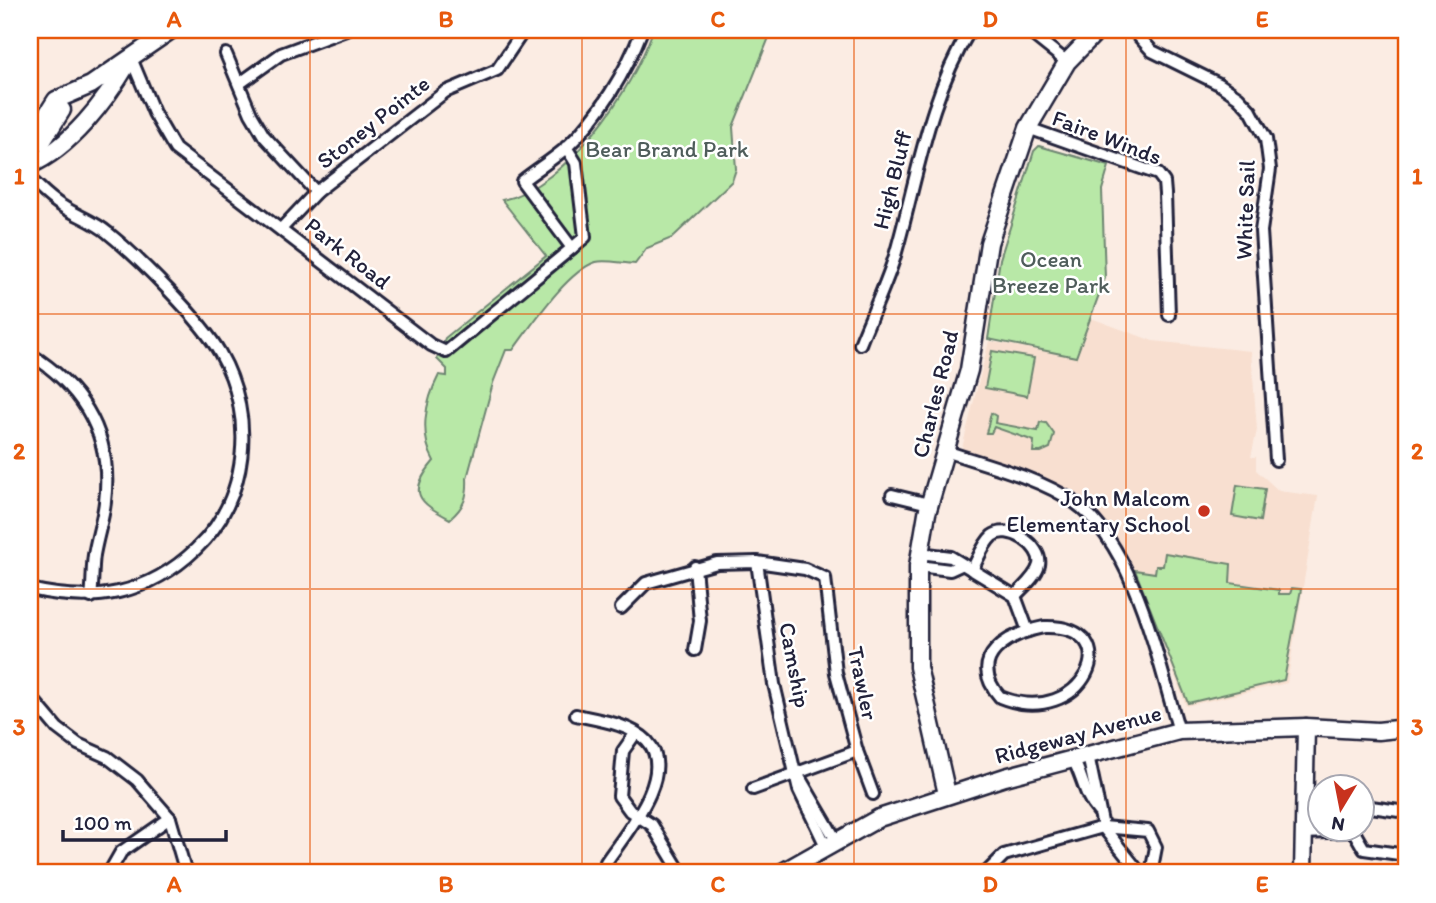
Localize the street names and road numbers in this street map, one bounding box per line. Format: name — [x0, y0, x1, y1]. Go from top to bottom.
street label: Stoney Pointe — [311, 69, 435, 175]
street label: Faire Winds — [1048, 103, 1166, 171]
street label: High Bluff — [866, 127, 918, 232]
street label: White Sail — [1229, 159, 1261, 260]
street label: Park Road — [300, 211, 397, 295]
street label: Charles Road — [906, 327, 964, 461]
street label: Camship — [773, 620, 817, 710]
street label: Trawler — [842, 644, 884, 722]
street label: Ridgeway Avenue — [991, 698, 1165, 770]

